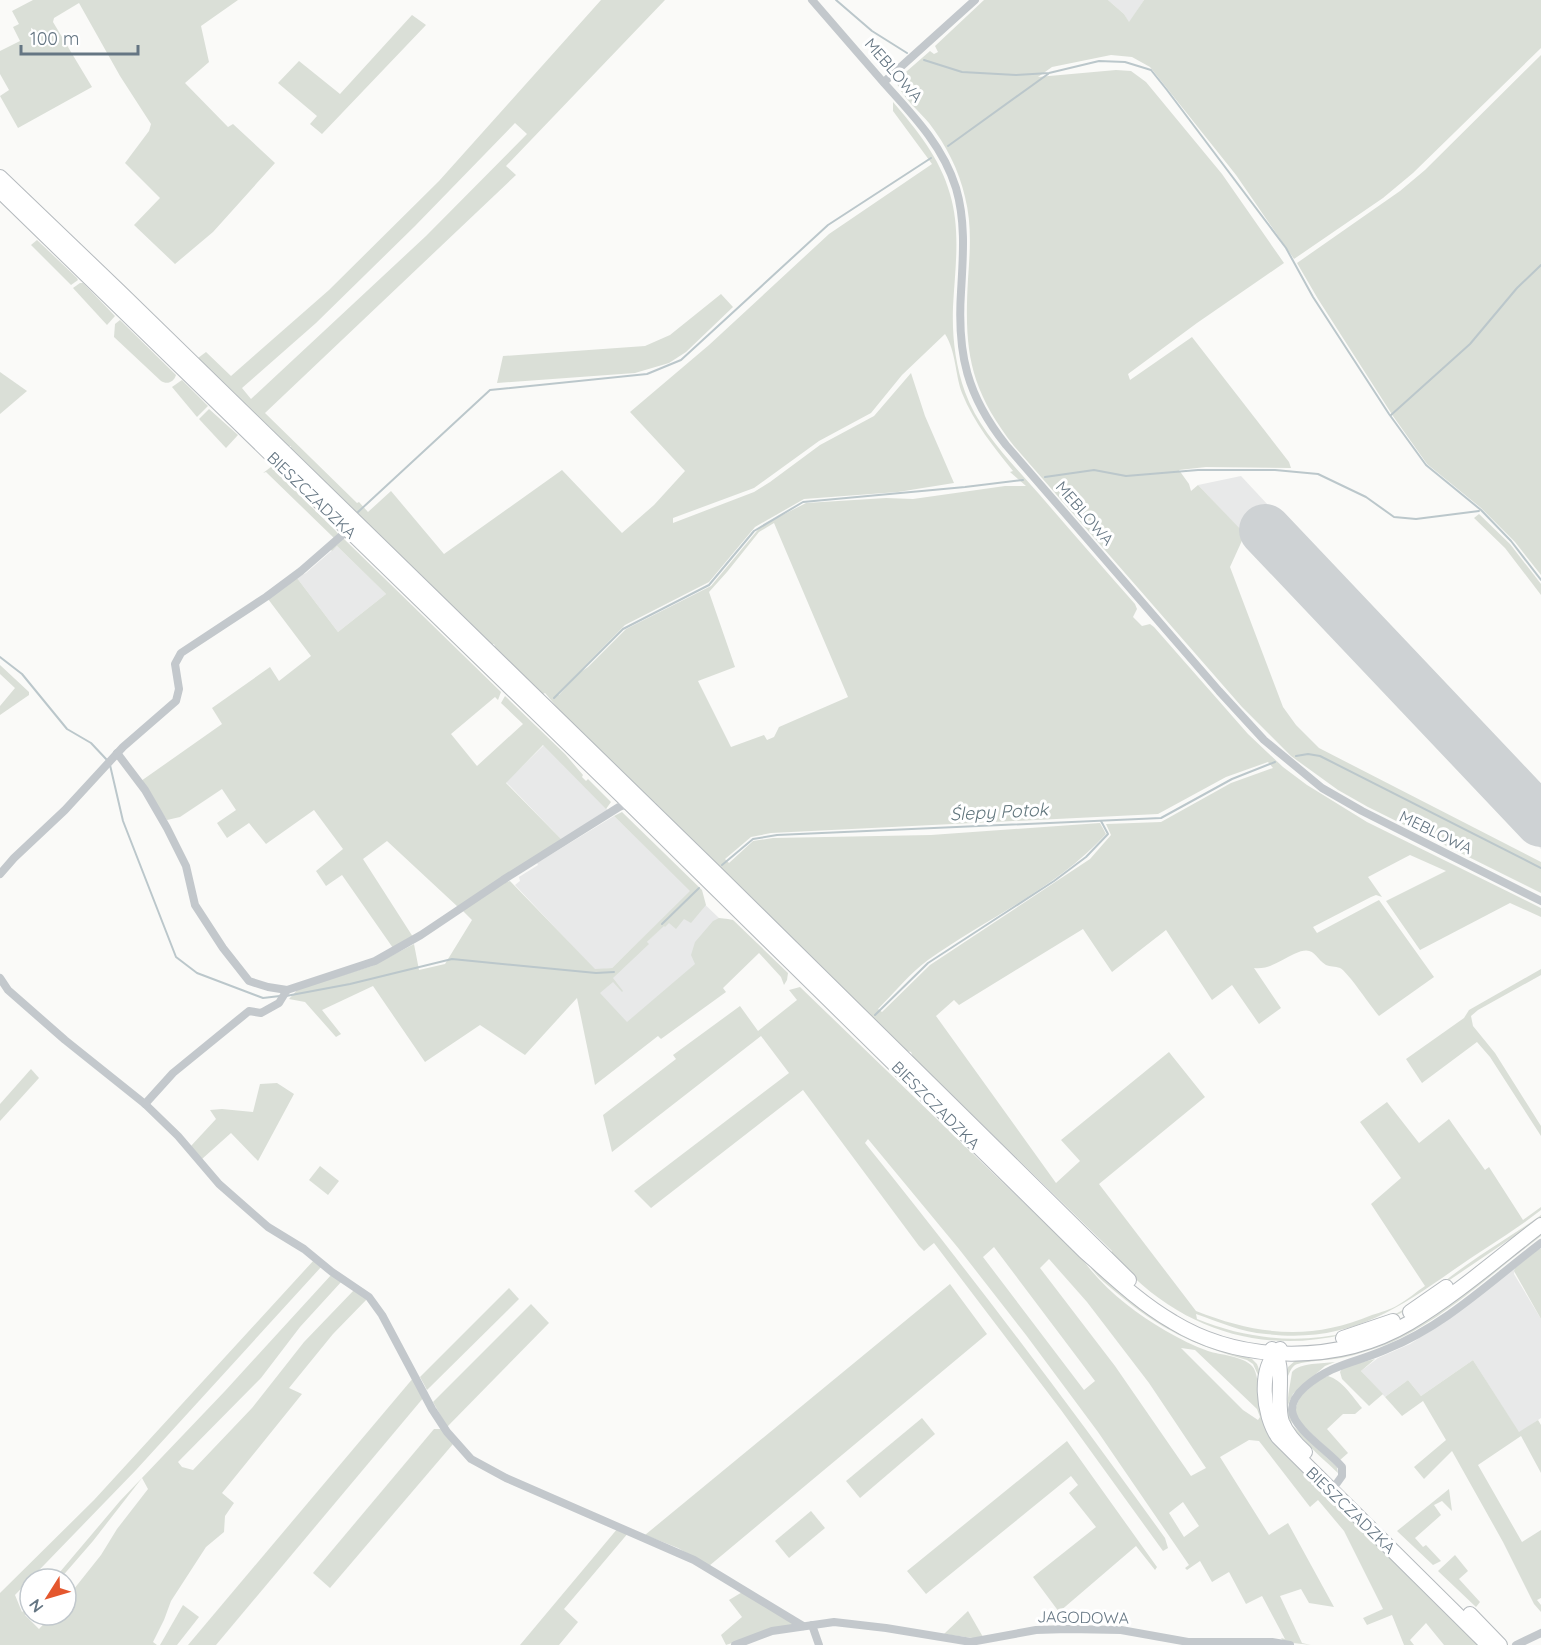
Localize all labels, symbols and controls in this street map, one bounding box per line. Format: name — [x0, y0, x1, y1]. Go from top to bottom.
scale bar — [21, 18, 138, 56]
text: 100 m — [30, 27, 79, 50]
street label: MEBLOWA — [861, 34, 927, 106]
street label: BIESZCZADZKA — [263, 447, 361, 543]
street label: MEBLOWA — [1052, 477, 1118, 549]
water label: Ślepy Potok — [949, 797, 1050, 826]
street label: MEBLOWA — [1396, 806, 1476, 858]
street label: BIESZCZADZKA — [888, 1057, 984, 1153]
street label: BIESZCZADZKA — [1302, 1462, 1400, 1558]
north arrow — [18, 1567, 78, 1627]
text: N — [24, 1595, 48, 1617]
street label: JAGODOWA — [1037, 1606, 1129, 1628]

